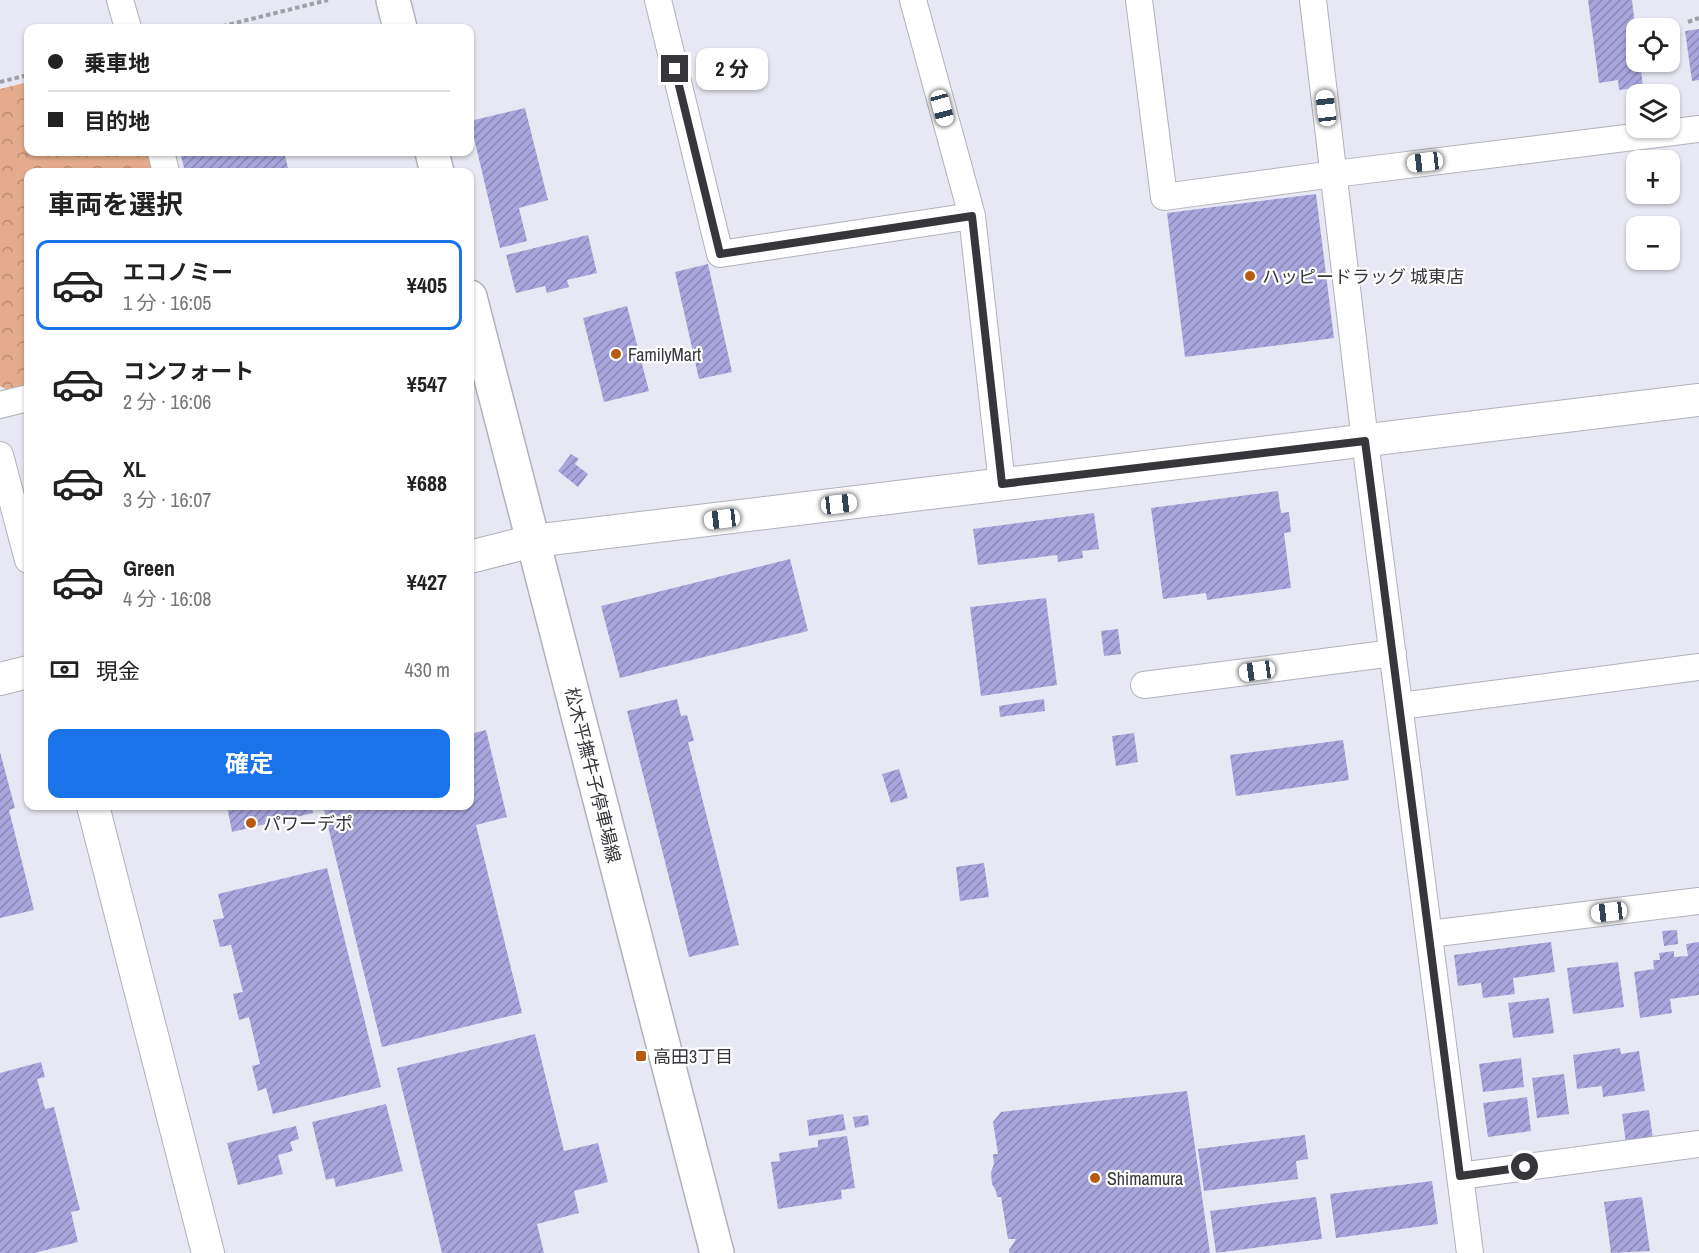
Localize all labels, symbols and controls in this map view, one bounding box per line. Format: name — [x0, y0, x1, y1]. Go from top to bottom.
map controls — [1626, 18, 1680, 270]
button: locate — [1626, 18, 1680, 72]
text: 乗車地 — [84, 48, 150, 78]
callout: 2 分 — [696, 48, 768, 90]
route end — [661, 55, 688, 82]
text: 2 分 — [715, 55, 749, 82]
button: layers — [1626, 84, 1680, 138]
car — [929, 88, 955, 128]
car — [1315, 89, 1337, 127]
text: 目的地 — [84, 106, 150, 136]
button: + — [1626, 150, 1680, 204]
car — [1406, 151, 1444, 173]
text: 車両を選択 — [48, 186, 183, 222]
button: − — [1626, 216, 1680, 270]
text: エコノミー — [123, 257, 233, 287]
icon: car — [51, 258, 105, 312]
place label: ハッピードラッグ 城東店 — [1262, 264, 1464, 289]
marker: ハッピードラッグ 城東店 — [1243, 269, 1257, 283]
text: ¥405 — [407, 270, 447, 300]
text: 1 分 · 16:05 — [123, 289, 211, 316]
place label: FamilyMart — [628, 342, 701, 367]
marker: FamilyMart — [609, 347, 623, 361]
text: コンフォート — [123, 356, 254, 386]
icon: car — [51, 357, 105, 411]
text: ¥547 — [407, 369, 447, 399]
text: 2 分 · 16:06 — [123, 388, 211, 415]
text: XL — [123, 454, 146, 484]
icon: car — [51, 456, 105, 510]
text: ¥688 — [407, 468, 447, 498]
text: 3 分 · 16:07 — [123, 486, 211, 513]
car — [820, 493, 858, 515]
car — [703, 508, 741, 530]
text: Green — [123, 553, 175, 583]
icon: car — [51, 555, 105, 609]
text: ¥427 — [407, 567, 447, 597]
text: 4 分 · 16:08 — [123, 585, 211, 612]
icon: cash — [48, 653, 81, 686]
text: 現金 — [96, 656, 140, 686]
text: 430 m — [404, 656, 450, 683]
car — [1238, 660, 1276, 682]
street label: 松木平撫牛子停車場線 — [559, 685, 627, 865]
button: 確定 — [48, 729, 450, 798]
place label: パワーデポ — [263, 811, 353, 836]
marker: パワーデポ — [244, 816, 258, 830]
car — [1590, 901, 1628, 923]
place label: 高田3丁目 — [653, 1044, 733, 1069]
marker: 高田3丁目 — [634, 1049, 648, 1063]
route start — [1511, 1153, 1538, 1180]
place label: Shimamura — [1107, 1166, 1183, 1191]
marker: Shimamura — [1088, 1171, 1102, 1185]

